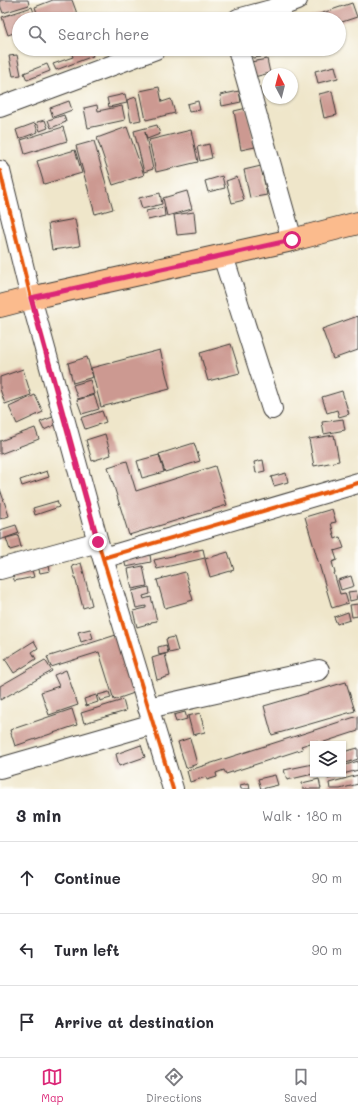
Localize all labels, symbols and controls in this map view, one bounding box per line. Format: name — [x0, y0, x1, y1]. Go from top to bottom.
search box — [12, 12, 346, 56]
icon: search — [26, 23, 48, 45]
text: Search here — [58, 24, 149, 44]
north arrow — [262, 68, 298, 104]
route start — [283, 231, 301, 249]
route end — [89, 533, 107, 551]
map controls — [310, 741, 346, 777]
button: layers — [310, 741, 346, 777]
text: 3 min — [16, 804, 61, 826]
text: Walk · 180 m — [262, 807, 342, 824]
icon: ahead — [16, 867, 38, 889]
text: Continue — [54, 868, 121, 888]
text: 90 m — [312, 869, 342, 886]
icon: left — [16, 939, 38, 961]
text: Turn left — [54, 940, 119, 960]
text: 90 m — [312, 941, 342, 958]
icon: arrive — [16, 1011, 38, 1033]
text: Arrive at destination — [54, 1012, 214, 1032]
tab: Map — [41, 1066, 64, 1105]
tab: Directions — [146, 1066, 202, 1105]
tab: Saved — [284, 1066, 317, 1105]

